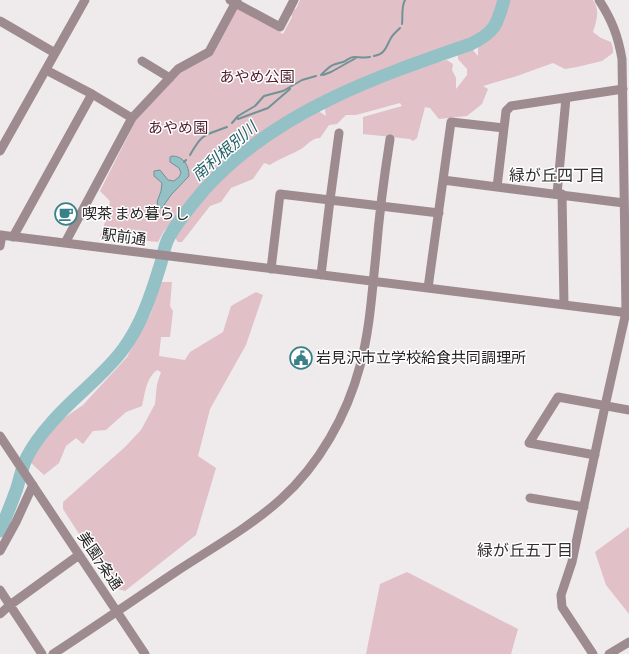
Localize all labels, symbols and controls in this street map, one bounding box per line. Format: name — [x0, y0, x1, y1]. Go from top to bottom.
park label: あやめ公園 — [219, 69, 295, 85]
water label: 南利根別川 — [189, 117, 262, 184]
park label: あやめ園 — [148, 120, 208, 136]
district label: 緑が丘四丁目 — [509, 167, 605, 184]
cafe icon: 喫茶 まめ暮らし — [53, 201, 79, 227]
place label: 喫茶 まめ暮らし — [82, 206, 189, 222]
street label: 駅前通 — [101, 226, 147, 248]
public building icon: 岩見沢市立学校給食共同調理所 — [288, 345, 314, 371]
place label: 岩見沢市立学校給食共同調理所 — [316, 349, 526, 366]
street label: 美園7条通 — [75, 529, 125, 593]
district label: 緑が丘五丁目 — [477, 542, 573, 559]

